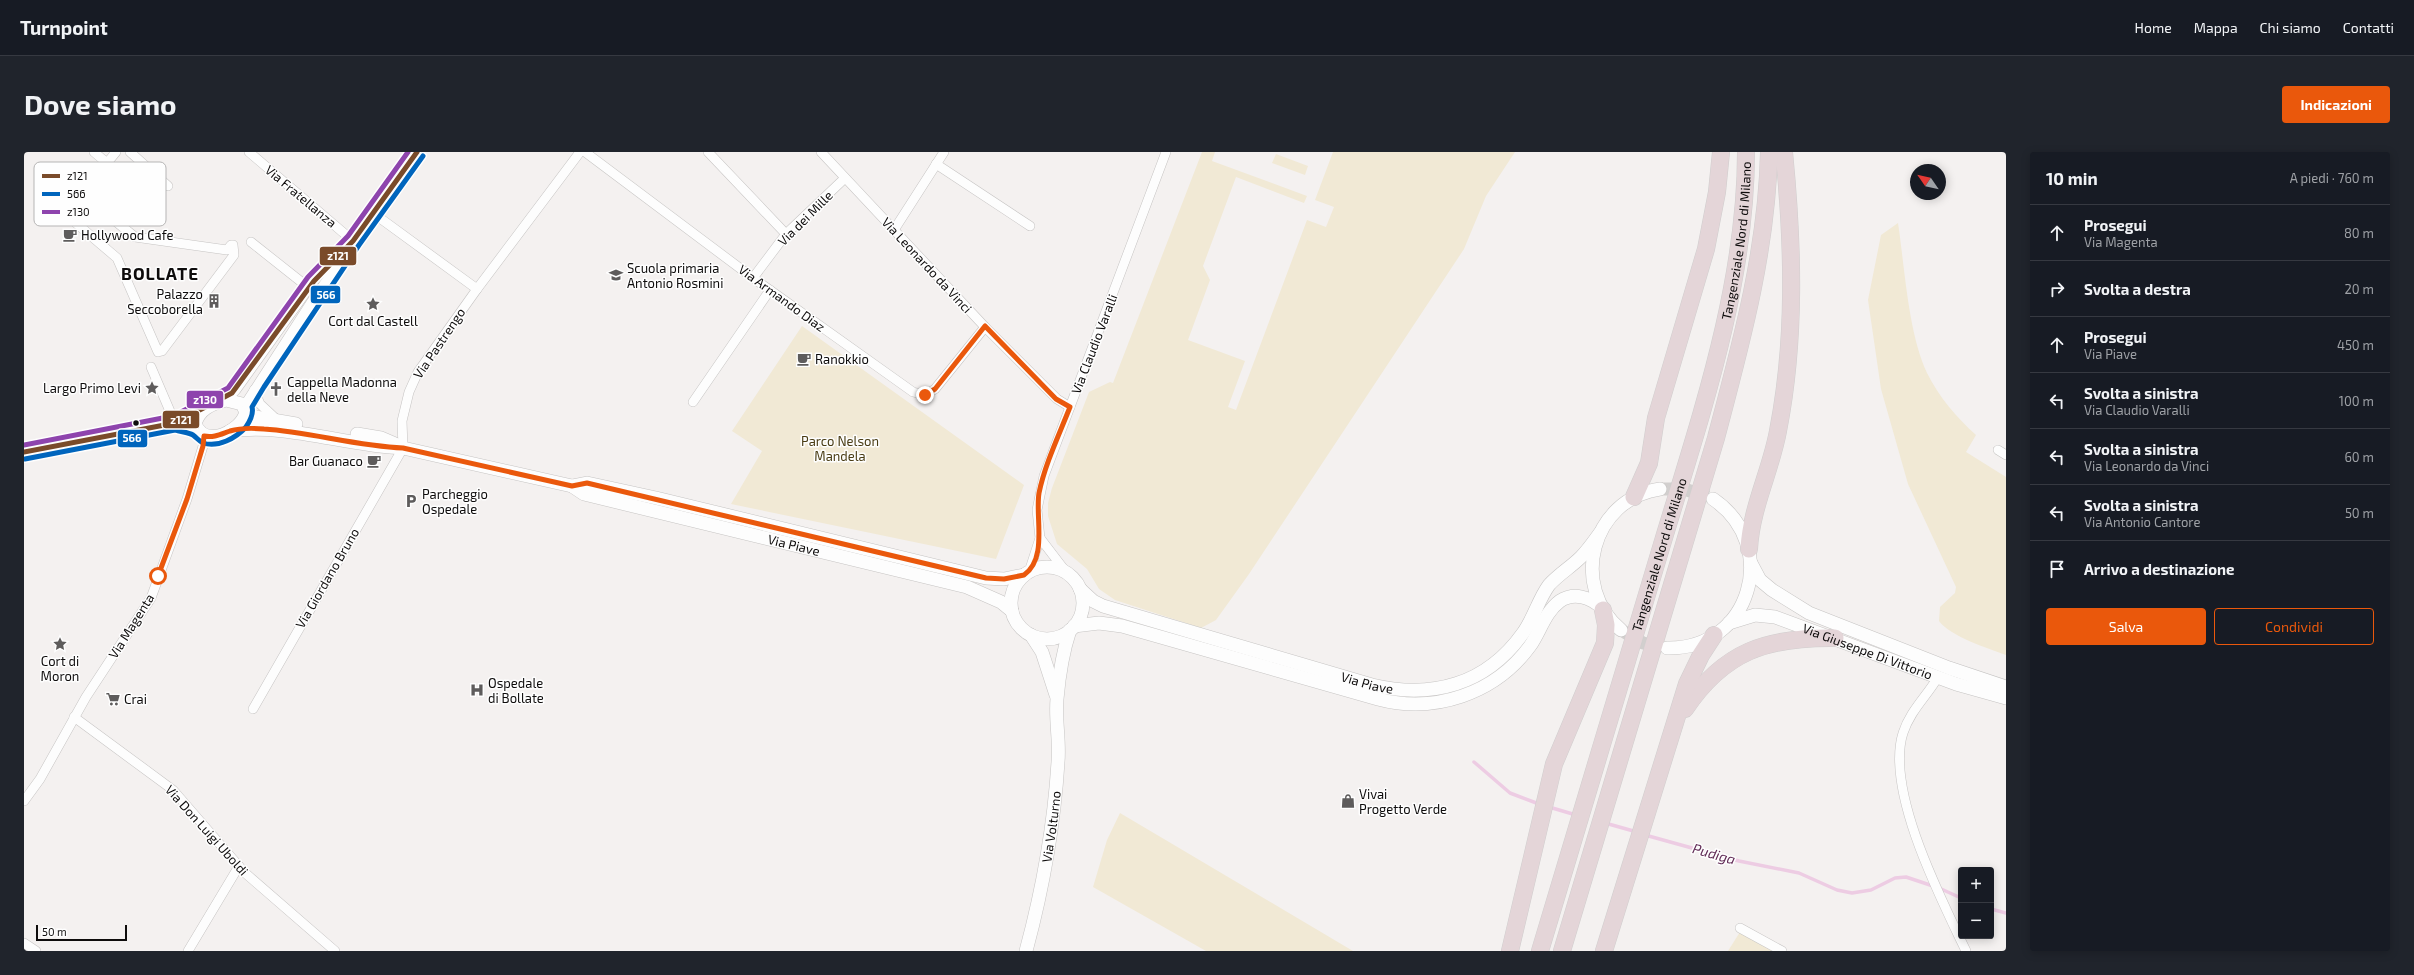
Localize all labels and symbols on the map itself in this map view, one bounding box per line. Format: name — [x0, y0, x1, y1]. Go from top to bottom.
street label: Via Fratellanza — [262, 161, 340, 231]
street label: Tangenziale Nord di Milano — [1718, 161, 1754, 321]
legend — [34, 162, 166, 226]
north arrow — [1910, 164, 1946, 200]
text: z121 — [67, 169, 88, 182]
text: 566 — [67, 187, 85, 200]
street label: Via dei Mille — [774, 187, 836, 249]
text: z130 — [67, 205, 90, 218]
street label: Via Leonardo da Vinci — [878, 214, 976, 316]
cafe icon: Hollywood Cafe — [62, 227, 78, 243]
place label: Hollywood Cafe — [81, 227, 174, 243]
line badge: z121 — [319, 246, 357, 266]
text: z121 — [327, 249, 349, 262]
place label: Scuola primaria Antonio Rosmini — [627, 260, 723, 291]
street label: Via Armando Diaz — [735, 261, 829, 335]
district label: BOLLATE — [121, 263, 199, 283]
school or university icon: Scuola primaria Antonio Rosmini — [608, 267, 624, 283]
line badge: 566 — [310, 285, 341, 304]
place label: Palazzo Seccoborella — [127, 286, 203, 317]
text: 566 — [316, 288, 336, 301]
street label: Via Claudio Varalli — [1068, 292, 1120, 396]
building icon: Palazzo Seccoborella — [206, 293, 222, 309]
place icon: Cort dal Castell — [365, 296, 381, 312]
street label: Via Pastrengo — [410, 305, 468, 381]
place label: Cort dal Castell — [328, 313, 418, 329]
cafe icon: Ranokkio — [796, 351, 812, 367]
place label: Ranokkio — [815, 351, 869, 367]
place label: Cappella Madonna della Neve — [287, 374, 397, 405]
place label: Largo Primo Levi — [43, 380, 141, 396]
place icon: Largo Primo Levi — [144, 380, 160, 396]
church icon: Cappella Madonna della Neve — [268, 381, 284, 397]
route end — [916, 386, 934, 404]
line badge: z130 — [186, 390, 224, 409]
text: z130 — [193, 393, 217, 406]
line badge: z121 — [162, 410, 200, 429]
text: z121 — [170, 413, 192, 426]
unlabelled marker — [131, 418, 141, 428]
line badge: 566 — [117, 429, 148, 448]
text: 566 — [122, 431, 142, 444]
park label: Parco Nelson Mandela — [801, 433, 879, 464]
place label: Bar Guanaco — [289, 453, 363, 469]
cafe icon: Bar Guanaco — [366, 453, 382, 469]
street label: Tangenziale Nord di Milano — [1628, 476, 1690, 633]
place label: Parcheggio Ospedale — [422, 486, 488, 517]
parking icon: Parcheggio Ospedale — [403, 493, 419, 509]
street label: Via Giordano Bruno — [292, 525, 362, 631]
street label: Via Piave — [766, 531, 822, 559]
route start — [149, 567, 167, 585]
street label: Via Magenta — [105, 591, 157, 661]
street label: Via Giuseppe Di Vittorio — [1800, 620, 1935, 683]
place icon: Cort di Moron — [52, 636, 68, 652]
place label: Cort di Moron — [41, 653, 79, 684]
street label: Via Piave — [1339, 668, 1394, 697]
place label: Ospedale di Bollate — [488, 675, 544, 706]
hospital icon: Ospedale di Bollate — [469, 682, 485, 698]
supermarket icon: Crai — [105, 691, 121, 707]
place label: Crai — [124, 691, 147, 707]
street label: Via Don Luigi Uboldi — [162, 781, 252, 879]
place label: Vivai Progetto Verde — [1359, 786, 1447, 817]
street label: Via Volturno — [1038, 790, 1064, 864]
shop icon: Vivai Progetto Verde — [1340, 793, 1356, 809]
water label: Pudiga — [1691, 839, 1737, 868]
scale bar — [36, 923, 127, 942]

